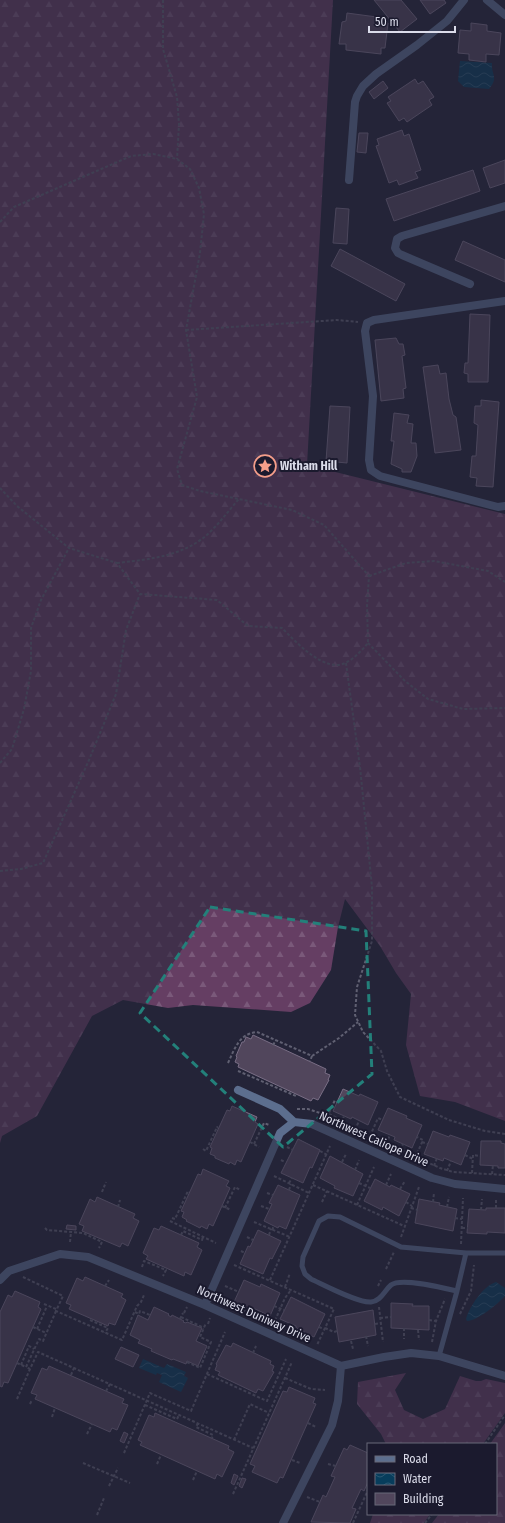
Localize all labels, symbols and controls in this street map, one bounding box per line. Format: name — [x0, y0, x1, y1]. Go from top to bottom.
scale bar — [369, 8, 455, 34]
text: 50 m — [375, 15, 399, 29]
place icon: Witham Hill — [252, 453, 278, 479]
place label: Witham Hill — [280, 459, 338, 473]
street label: Northwest Caliope Drive — [317, 1109, 431, 1170]
street label: Northwest Duniway Drive — [195, 1283, 313, 1345]
legend — [367, 1443, 497, 1515]
text: Road — [403, 1452, 428, 1466]
text: Water — [403, 1472, 432, 1486]
text: Building — [403, 1492, 444, 1506]

